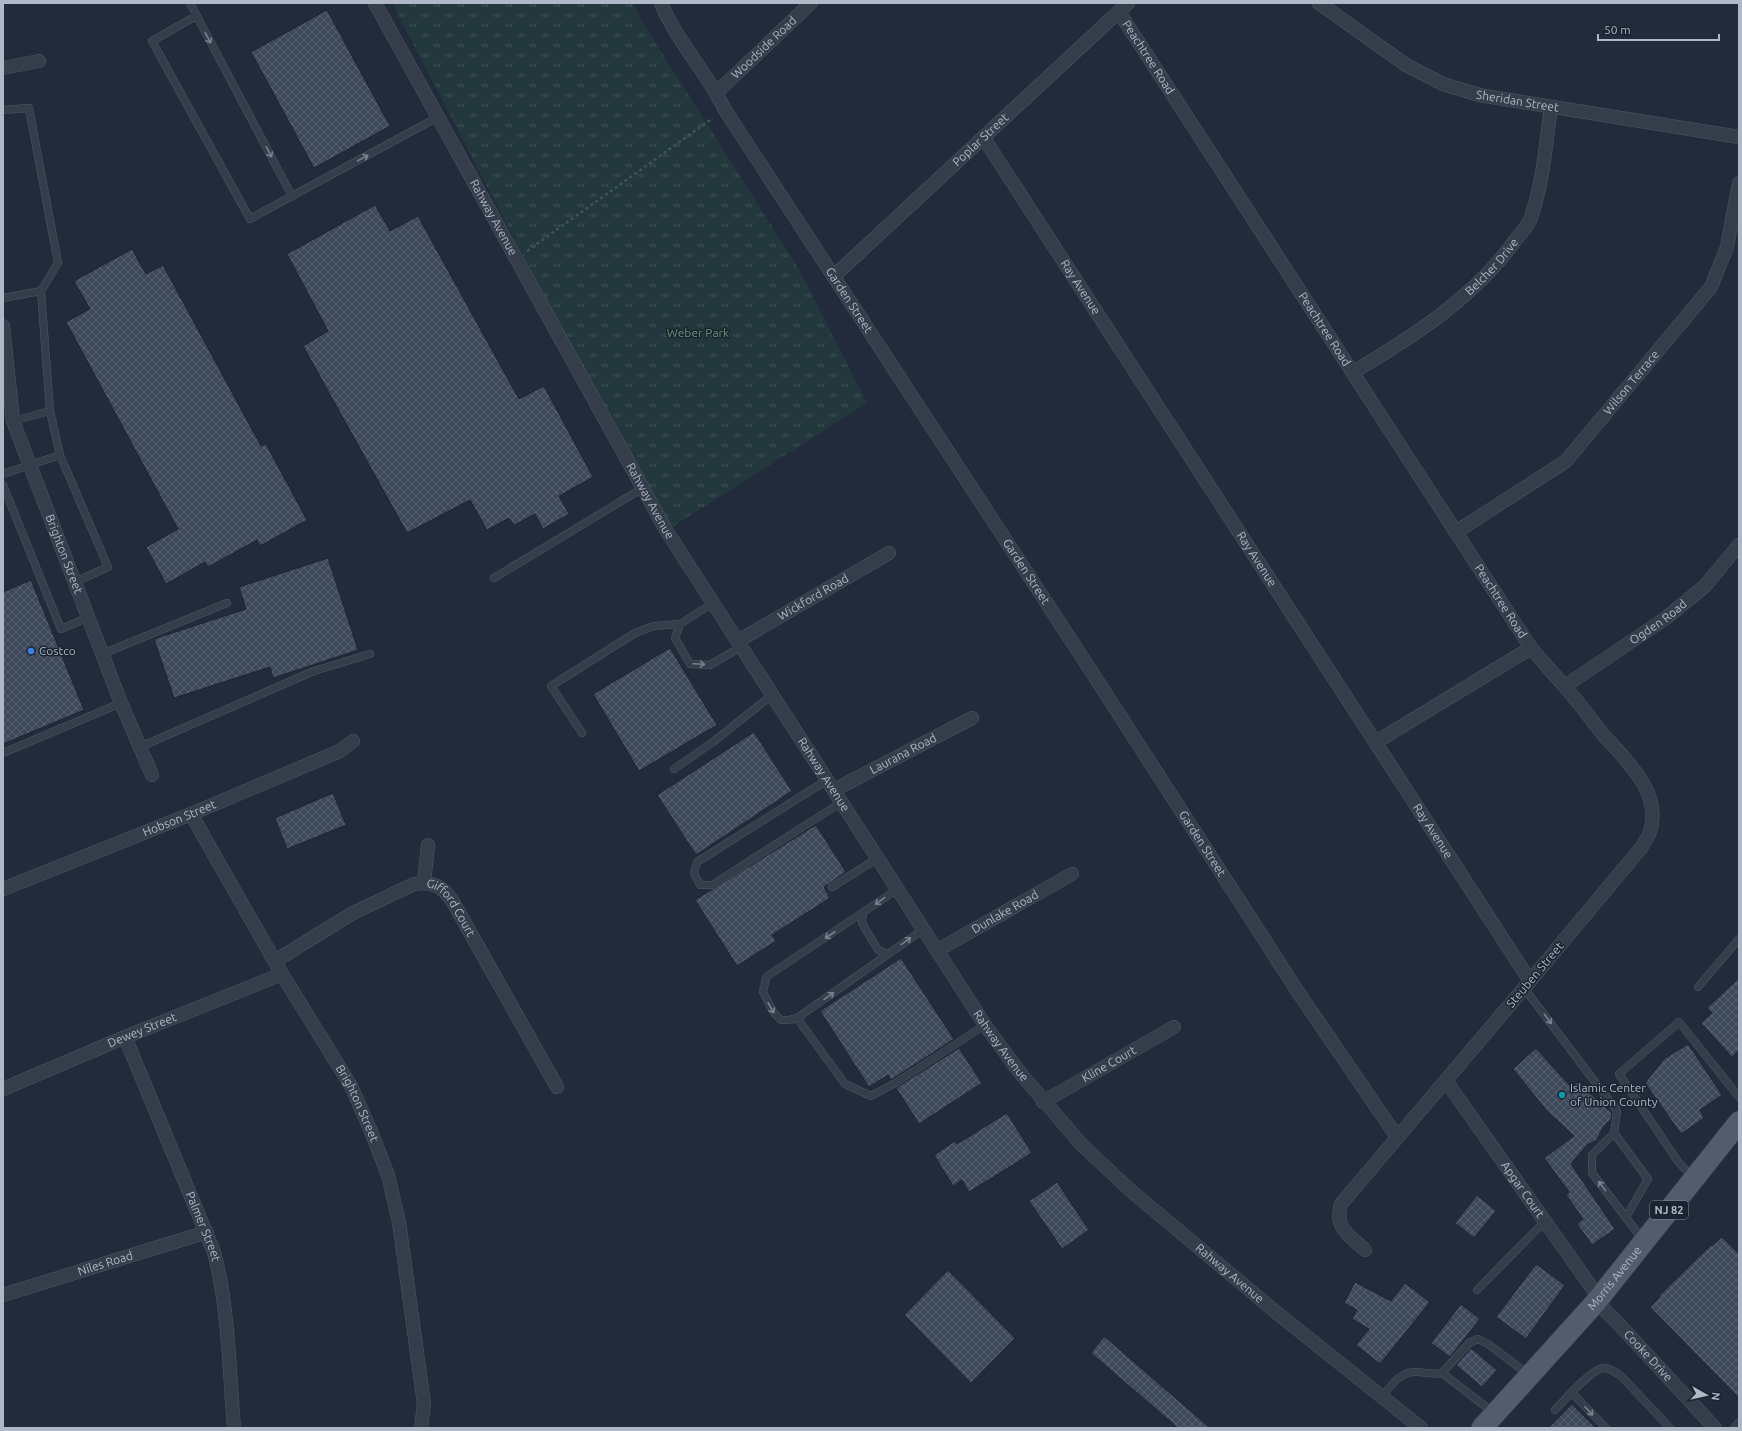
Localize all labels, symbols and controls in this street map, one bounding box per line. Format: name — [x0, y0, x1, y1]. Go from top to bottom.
street label: Woodside Road — [729, 14, 799, 81]
scale bar — [1598, 16, 1719, 42]
street label: Peachtree Road — [1120, 18, 1177, 96]
text: 50 m — [1604, 23, 1631, 36]
one-way arrow — [204, 31, 212, 43]
street label: Sheridan Street — [1475, 88, 1560, 114]
street label: Poplar Street — [950, 110, 1011, 169]
one-way arrow — [265, 146, 273, 158]
one-way arrow — [357, 153, 369, 161]
street label: Rahway Avenue — [468, 177, 520, 258]
street label: Belcher Drive — [1462, 236, 1520, 298]
street label: Ray Avenue — [1058, 257, 1103, 317]
street label: Garden Street — [823, 265, 876, 335]
street label: Peachtree Road — [1296, 290, 1354, 368]
park label: Weber Park — [667, 326, 729, 339]
street label: Wilson Terrace — [1601, 348, 1661, 417]
street label: Rahway Avenue — [624, 461, 677, 541]
street label: Brighton Street — [43, 512, 86, 596]
street label: Ray Avenue — [1235, 529, 1279, 589]
street label: Garden Street — [1001, 536, 1053, 607]
street label: Peachtree Road — [1472, 562, 1530, 640]
street label: Wickford Road — [775, 571, 851, 622]
street label: Ogden Road — [1627, 597, 1689, 647]
place label: Costco — [39, 644, 76, 657]
marker: Costco — [26, 646, 36, 656]
one-way arrow — [692, 661, 705, 668]
street label: Laurana Road — [867, 731, 938, 776]
street label: Rahway Avenue — [796, 735, 853, 814]
street label: Hobson Street — [141, 797, 218, 839]
street label: Ray Avenue — [1411, 801, 1456, 861]
street label: Garden Street — [1177, 808, 1229, 879]
street label: Gifford Court — [426, 876, 478, 939]
street label: Dunlake Road — [969, 888, 1040, 936]
one-way arrow — [875, 897, 886, 906]
one-way arrow — [824, 932, 836, 940]
one-way arrow — [900, 937, 911, 945]
street label: Steuben Street — [1504, 939, 1566, 1010]
one-way arrow — [823, 992, 834, 1000]
one-way arrow — [768, 1002, 775, 1014]
street label: Rahway Avenue — [971, 1007, 1032, 1084]
street label: Dewey Street — [106, 1010, 178, 1050]
one-way arrow — [1543, 1014, 1552, 1025]
street label: Kline Court — [1079, 1043, 1138, 1084]
street label: Brighton Street — [334, 1062, 381, 1144]
place label: Islamic Center of Union County — [1570, 1081, 1658, 1108]
marker: Islamic Center of Union County — [1557, 1090, 1567, 1100]
street label: Apgar Court — [1499, 1159, 1547, 1220]
one-way arrow — [1598, 1181, 1606, 1192]
street label: Palmer Street — [184, 1189, 223, 1263]
road number: NJ 82 — [1650, 1201, 1688, 1219]
street label: Rahway Avenue — [1193, 1241, 1267, 1305]
street label: Morris Avenue — [1585, 1244, 1644, 1313]
street label: Niles Road — [76, 1248, 134, 1278]
street label: Cooke Drive — [1622, 1327, 1675, 1384]
north arrow — [1686, 1375, 1726, 1415]
text: N — [1709, 1391, 1722, 1401]
one-way arrow — [1584, 1406, 1594, 1416]

